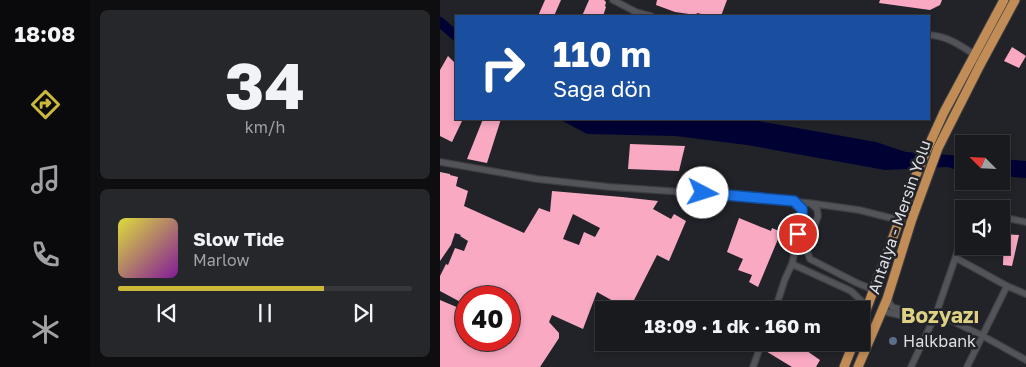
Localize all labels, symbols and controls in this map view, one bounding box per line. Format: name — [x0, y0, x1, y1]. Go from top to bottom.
text: 18:08 — [15, 20, 75, 47]
text: 110 m — [553, 33, 651, 75]
icon: right — [470, 35, 535, 100]
text: 34 — [225, 45, 305, 123]
text: Sağa dön — [553, 75, 651, 102]
icon: directions — [28, 87, 63, 122]
text: km/h — [245, 117, 285, 137]
north arrow — [955, 135, 1010, 190]
map controls — [955, 135, 1010, 255]
street label: Antalya - Mersin Yolu — [863, 137, 935, 297]
icon: music — [28, 162, 63, 197]
position arrow — [676, 166, 728, 218]
button: sound — [955, 200, 1010, 255]
pin — [777, 213, 819, 255]
icon: arrive — [784, 220, 812, 248]
text: Slow Tide — [193, 227, 284, 250]
icon: phone — [28, 237, 63, 272]
text: Marlow — [193, 250, 249, 270]
speed limit sign: 40 — [455, 286, 520, 351]
icon: previous — [153, 299, 181, 327]
icon: pause — [251, 299, 279, 327]
icon: next — [349, 299, 377, 327]
district label: Bozyazı — [901, 302, 979, 328]
icon: climate — [28, 312, 63, 347]
text: 18:09 · 1 dk · 160 m — [644, 314, 821, 337]
place label: Halkbank — [903, 331, 976, 351]
marker: Halkbank — [887, 335, 899, 347]

